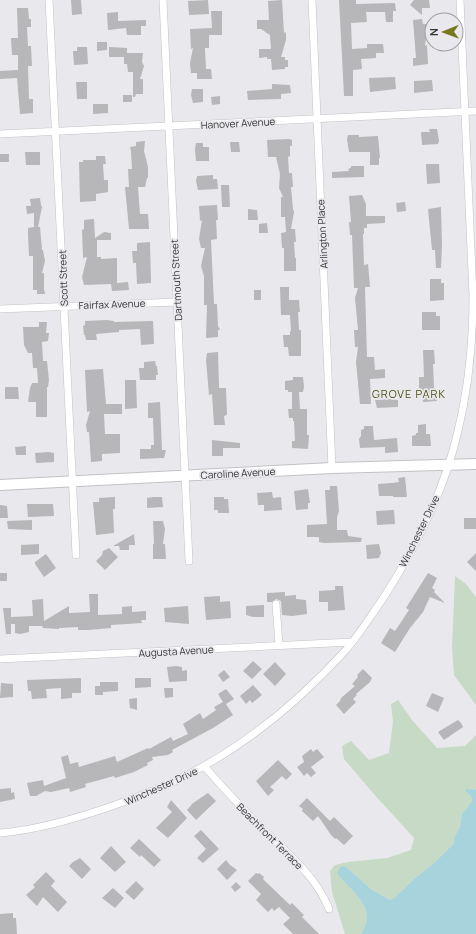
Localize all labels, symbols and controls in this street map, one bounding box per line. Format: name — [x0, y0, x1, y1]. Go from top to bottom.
north arrow — [424, 12, 464, 52]
text: N — [426, 28, 441, 36]
street label: Hanover Avenue — [200, 114, 276, 132]
street label: Arlington Place — [313, 199, 331, 269]
street label: Dartmouth Street — [167, 239, 185, 321]
street label: Scott Street — [55, 250, 71, 306]
street label: Fairfax Avenue — [78, 296, 146, 312]
district label: GROVE PARK — [372, 386, 446, 401]
street label: Caroline Avenue — [200, 464, 276, 482]
street label: Winchester Drive — [395, 492, 443, 569]
street label: Augusta Avenue — [138, 642, 214, 660]
street label: Winchester Drive — [122, 764, 200, 808]
street label: Beachfront Terrace — [234, 800, 306, 872]

